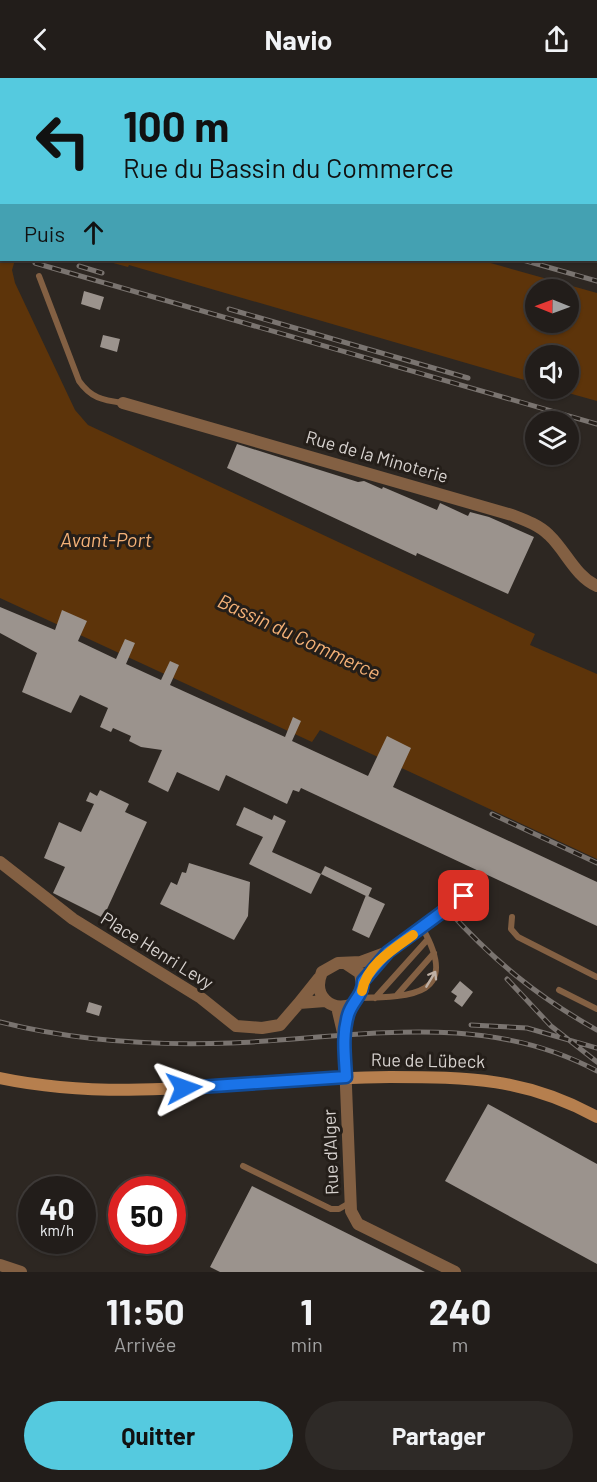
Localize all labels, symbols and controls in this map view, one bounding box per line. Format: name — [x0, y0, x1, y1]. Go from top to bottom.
icon: back — [24, 23, 57, 56]
text: Navio — [265, 23, 332, 55]
icon: share — [540, 23, 573, 56]
text: 100 m — [123, 100, 229, 150]
icon: left — [24, 102, 102, 180]
text: Rue du Bassin du Commerce — [123, 151, 454, 183]
icon: ahead — [77, 216, 110, 249]
text: Puis — [24, 220, 65, 246]
north arrow — [525, 279, 579, 333]
map controls — [525, 279, 579, 465]
button: sound — [525, 345, 579, 399]
button: layers — [525, 411, 579, 465]
street label: Rue de la Minoterie — [304, 425, 451, 487]
water label: Avant-Port — [60, 527, 152, 551]
water label: Bassin du Commerce — [214, 588, 385, 684]
pin — [438, 870, 489, 921]
icon: arrive — [447, 879, 480, 912]
street label: Place Henri Levy — [97, 907, 218, 994]
one-way arrow — [425, 970, 438, 987]
street label: Rue de Lübeck — [371, 1048, 485, 1072]
position arrow — [152, 1056, 216, 1120]
street label: Rue d'Alger — [317, 1108, 342, 1195]
speed limit sign: 50 — [108, 1176, 186, 1254]
text: 40 — [39, 1190, 75, 1226]
text: km/h — [40, 1221, 74, 1239]
text: 11:50 — [106, 1289, 185, 1332]
text: 1 — [300, 1289, 313, 1332]
text: 240 — [429, 1289, 491, 1332]
text: Arrivée — [114, 1332, 176, 1356]
text: min — [290, 1332, 323, 1356]
text: m — [452, 1332, 468, 1356]
button: Quitter — [24, 1401, 293, 1470]
button: Partager — [305, 1401, 573, 1470]

